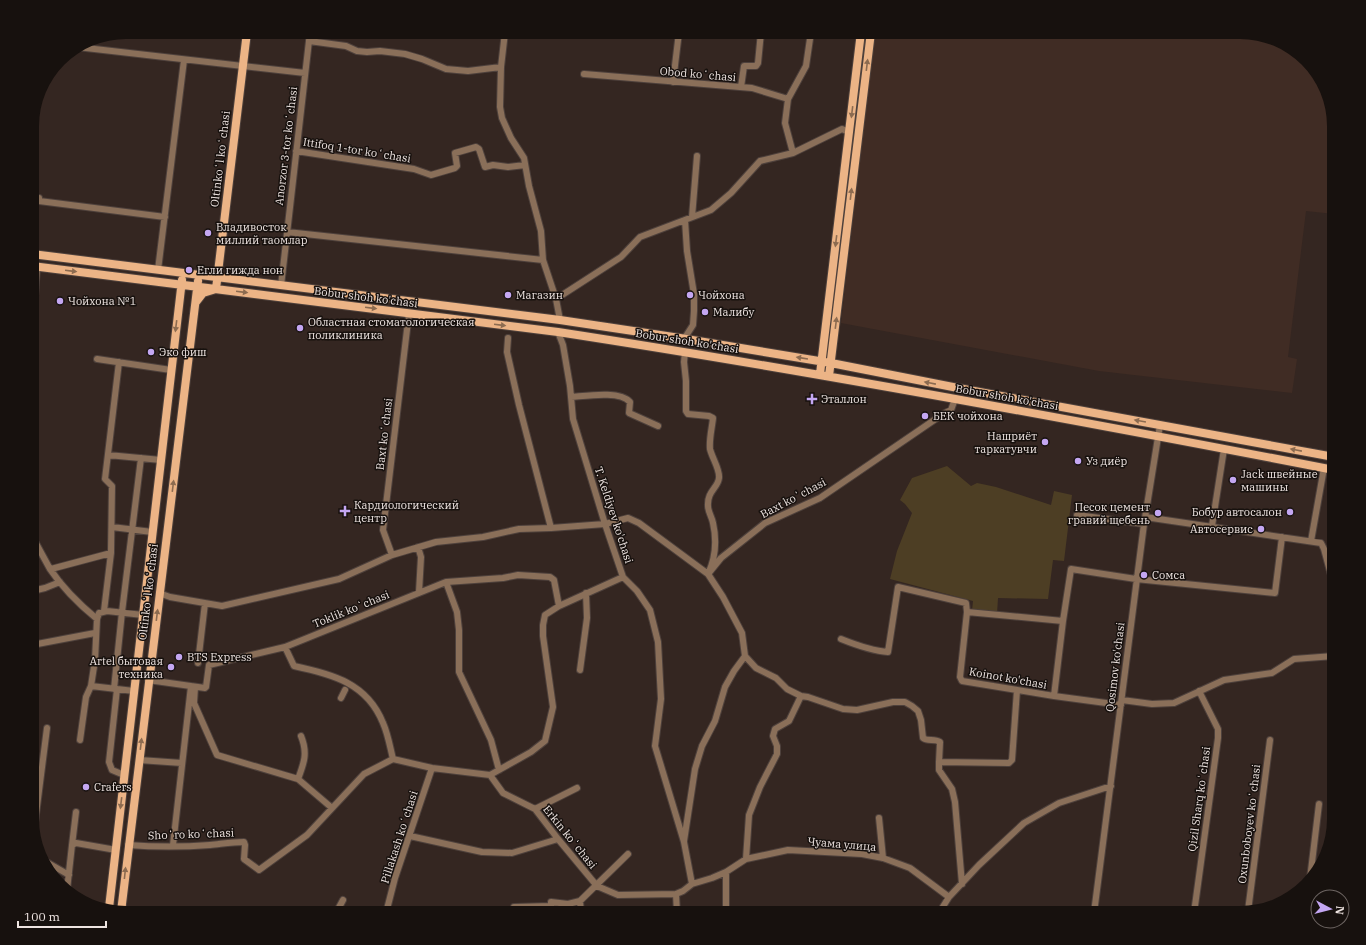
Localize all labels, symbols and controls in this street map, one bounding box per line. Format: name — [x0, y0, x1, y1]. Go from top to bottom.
one-way arrow — [863, 59, 870, 71]
street label: Obod koʻchasi — [659, 64, 737, 84]
street label: Anorzor 3-tor koʻchasi — [272, 85, 300, 206]
one-way arrow — [849, 106, 855, 118]
street label: Oltinkoʻl koʻchasi — [207, 110, 233, 208]
street label: Ittifoq 1-tor koʻchasi — [302, 135, 412, 166]
one-way arrow — [848, 188, 855, 200]
place label: Владивосток миллий таомлар — [216, 220, 308, 247]
marker: Владивосток миллий таомлар — [203, 228, 213, 238]
one-way arrow — [833, 235, 839, 248]
place label: Егли гижда нон — [197, 263, 283, 277]
marker: Егли гижда нон — [184, 265, 194, 275]
one-way arrow — [65, 268, 77, 274]
street label: Bobur shoh ko'chasi — [313, 284, 419, 310]
place label: Магазин — [516, 288, 563, 302]
place label: Чойхона — [698, 288, 745, 302]
one-way arrow — [236, 289, 248, 295]
marker: Магазин — [503, 290, 513, 300]
marker: Чойхона — [685, 290, 695, 300]
place label: Чойхона №1 — [68, 294, 136, 308]
marker: Чойхона №1 — [55, 296, 65, 306]
one-way arrow — [365, 305, 377, 311]
place label: Малибу — [713, 305, 755, 319]
marker: Малибу — [700, 307, 710, 317]
place label: Областная стоматологическая поликлиника — [308, 315, 474, 342]
one-way arrow — [833, 317, 839, 330]
one-way arrow — [173, 320, 180, 332]
one-way arrow — [494, 321, 506, 328]
marker: Областная стоматологическая поликлиника — [295, 323, 305, 333]
street label: Bobur shoh ko'chasi — [634, 326, 740, 356]
place label: Эко фиш — [159, 345, 207, 359]
marker: Эко фиш — [146, 347, 156, 357]
one-way arrow — [796, 355, 808, 361]
one-way arrow — [924, 379, 936, 385]
street label: Bobur shoh ko'chasi — [954, 381, 1060, 413]
place label: Эталлон — [821, 392, 867, 406]
marker: Эталлон — [806, 393, 818, 405]
street label: Baxt koʻchasi — [373, 397, 395, 471]
place label: БЕК чойхона — [933, 409, 1003, 423]
marker: БЕК чойхона — [920, 411, 930, 421]
one-way arrow — [1134, 418, 1146, 424]
place label: Нашриёт таркатувчи — [974, 429, 1037, 456]
marker: Нашриёт таркатувчи — [1040, 437, 1050, 447]
one-way arrow — [1290, 447, 1302, 453]
place label: Уз диёр — [1086, 454, 1127, 468]
marker: Уз диёр — [1073, 456, 1083, 466]
street label: T. Keldiyev ko'chasi — [592, 465, 636, 566]
place label: Jack швейные машины — [1241, 467, 1318, 494]
street label: Baxt koʻchasi — [758, 475, 829, 521]
marker: Jack швейные машины — [1228, 475, 1238, 485]
one-way arrow — [170, 480, 176, 492]
place label: Кардиологический центр — [354, 498, 459, 525]
place label: Песок цемент гравий щебень — [1068, 500, 1150, 527]
marker: Кардиологический центр — [339, 505, 351, 517]
place label: Бобур автосалон — [1192, 505, 1282, 519]
marker: Бобур автосалон — [1285, 507, 1295, 517]
marker: Песок цемент гравий щебень — [1153, 508, 1163, 518]
place label: Автосервис — [1190, 522, 1253, 536]
marker: Автосервис — [1256, 524, 1266, 534]
street label: Oltinkoʻl koʻchasi — [135, 543, 161, 641]
place label: Сомса — [1152, 568, 1185, 582]
marker: Сомса — [1139, 570, 1149, 580]
street label: Toklik koʻchasi — [311, 587, 392, 631]
one-way arrow — [154, 609, 160, 621]
street label: Qosimov ko'chasi — [1103, 621, 1127, 713]
place label: BTS Express — [187, 650, 252, 664]
marker: BTS Express — [174, 652, 184, 662]
place label: Artel бытовая техника — [89, 654, 163, 681]
marker: Artel бытовая техника — [166, 662, 176, 672]
street label: Koinot ko'chasi — [968, 664, 1049, 692]
one-way arrow — [138, 738, 144, 750]
street label: Qizil Sharq koʻchasi — [1185, 745, 1213, 852]
street label: Oxunboboyev koʻchasi — [1235, 763, 1263, 884]
place label: Crafers — [94, 780, 132, 794]
marker: Crafers — [81, 782, 91, 792]
street label: Pillakash koʻchasi — [377, 788, 421, 885]
one-way arrow — [118, 796, 124, 809]
street label: Erkin koʻchasi — [540, 802, 600, 872]
street label: Shoʻro koʻchasi — [148, 825, 235, 843]
street label: Чуама улица — [807, 834, 877, 854]
one-way arrow — [122, 867, 128, 879]
north arrow — [1310, 889, 1350, 929]
scale bar — [18, 903, 106, 929]
text: N — [1332, 905, 1347, 916]
text: 100 m — [24, 909, 60, 924]

